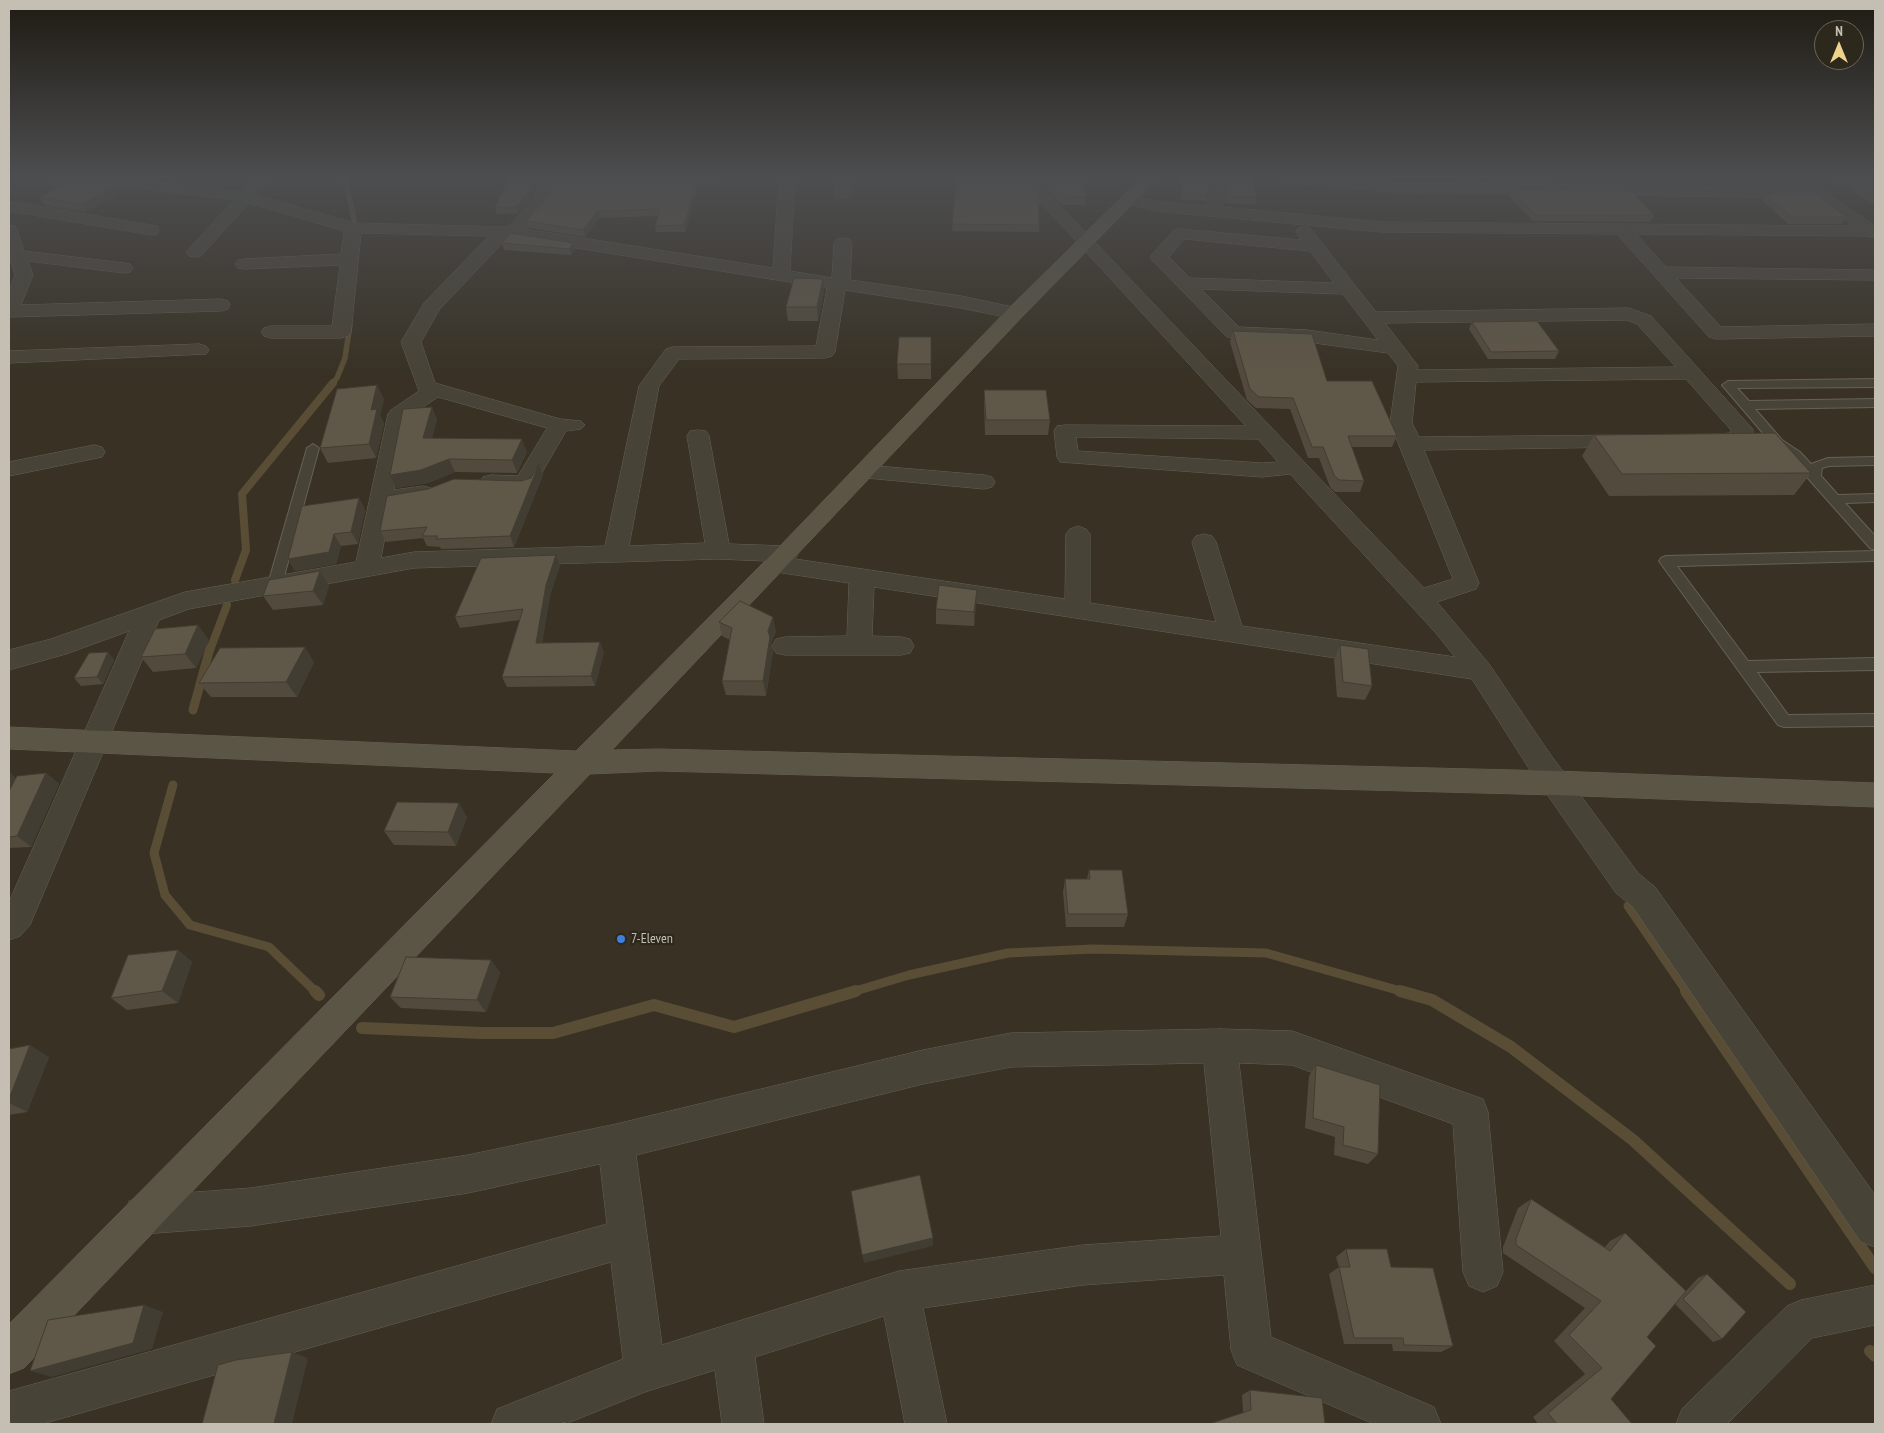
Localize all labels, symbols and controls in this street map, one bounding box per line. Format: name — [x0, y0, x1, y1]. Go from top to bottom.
north arrow — [1814, 20, 1864, 70]
text: N — [1835, 22, 1843, 40]
place label: 7-Eleven — [631, 931, 673, 947]
marker: 7-Eleven — [615, 933, 627, 945]

